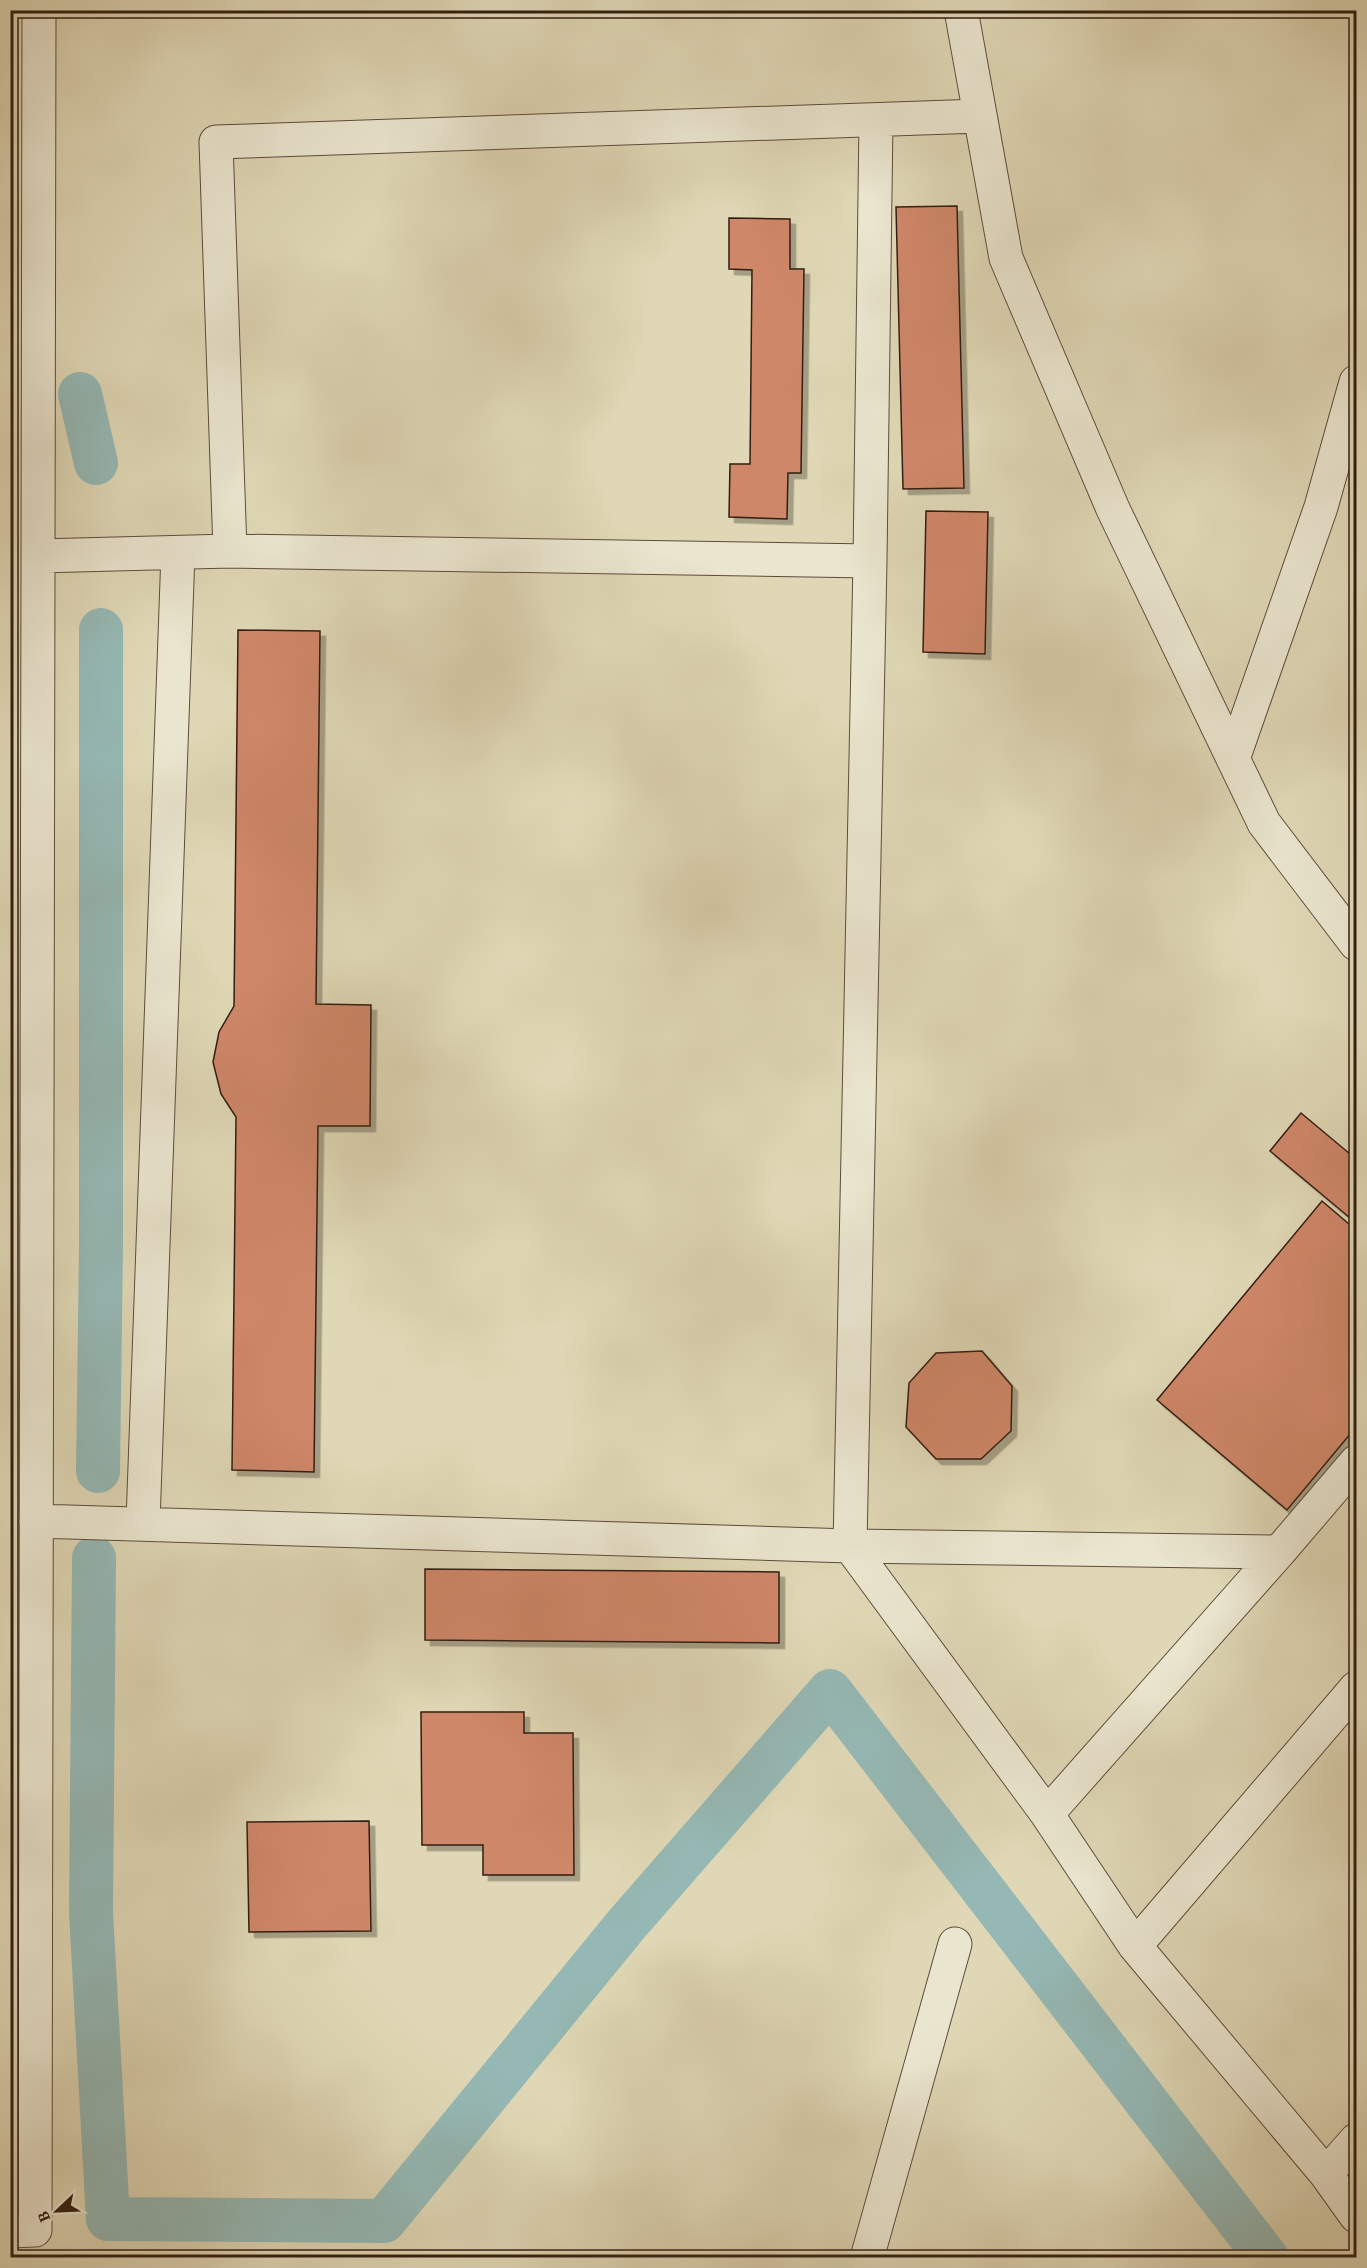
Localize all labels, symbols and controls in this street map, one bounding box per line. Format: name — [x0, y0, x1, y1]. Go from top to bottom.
north arrow — [27, 2181, 87, 2241]
text: B — [32, 2208, 55, 2225]

